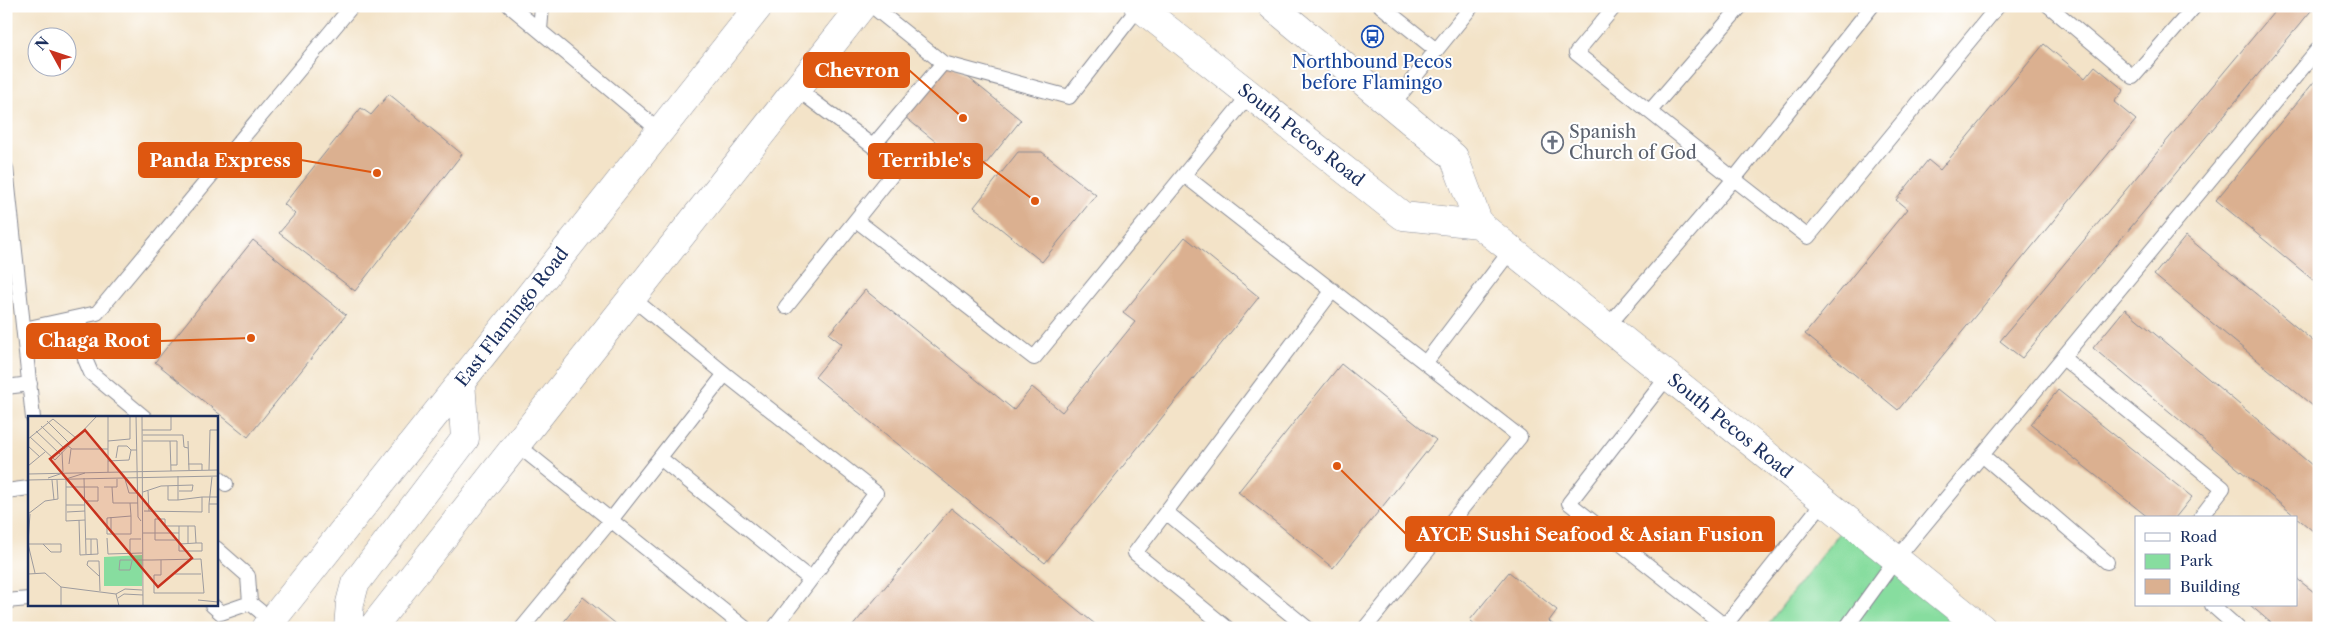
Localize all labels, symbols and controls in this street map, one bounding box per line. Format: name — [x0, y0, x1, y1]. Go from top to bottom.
bus stop icon: Northbound Pecos before Flamingo — [1360, 25, 1384, 49]
north arrow — [28, 28, 78, 78]
text: N — [31, 33, 53, 54]
place label: Northbound Pecos before Flamingo — [1292, 51, 1452, 94]
callout: Chevron — [804, 53, 909, 87]
text: Chevron — [814, 59, 900, 82]
street label: South Pecos Road — [1233, 79, 1369, 191]
place label: Spanish Church of God — [1569, 121, 1697, 164]
church icon: Spanish Church of God — [1541, 130, 1565, 154]
callout: Panda Express — [139, 143, 301, 177]
callout: Terrible's — [869, 144, 982, 178]
text: Panda Express — [149, 149, 291, 172]
text: Terrible's — [879, 149, 972, 172]
street label: East Flamingo Road — [451, 243, 573, 391]
callout: Chaga Root — [27, 324, 160, 358]
text: Chaga Root — [38, 329, 150, 352]
street label: South Pecos Road — [1663, 369, 1797, 483]
inset map — [28, 416, 218, 606]
legend — [2135, 516, 2298, 606]
callout: AYCE Sushi Seafood & Asian Fusion — [1406, 517, 1774, 551]
text: AYCE Sushi Seafood & Asian Fusion — [1416, 523, 1763, 546]
text: Road — [2180, 527, 2217, 546]
text: Park — [2180, 551, 2214, 570]
text: Building — [2180, 577, 2240, 596]

